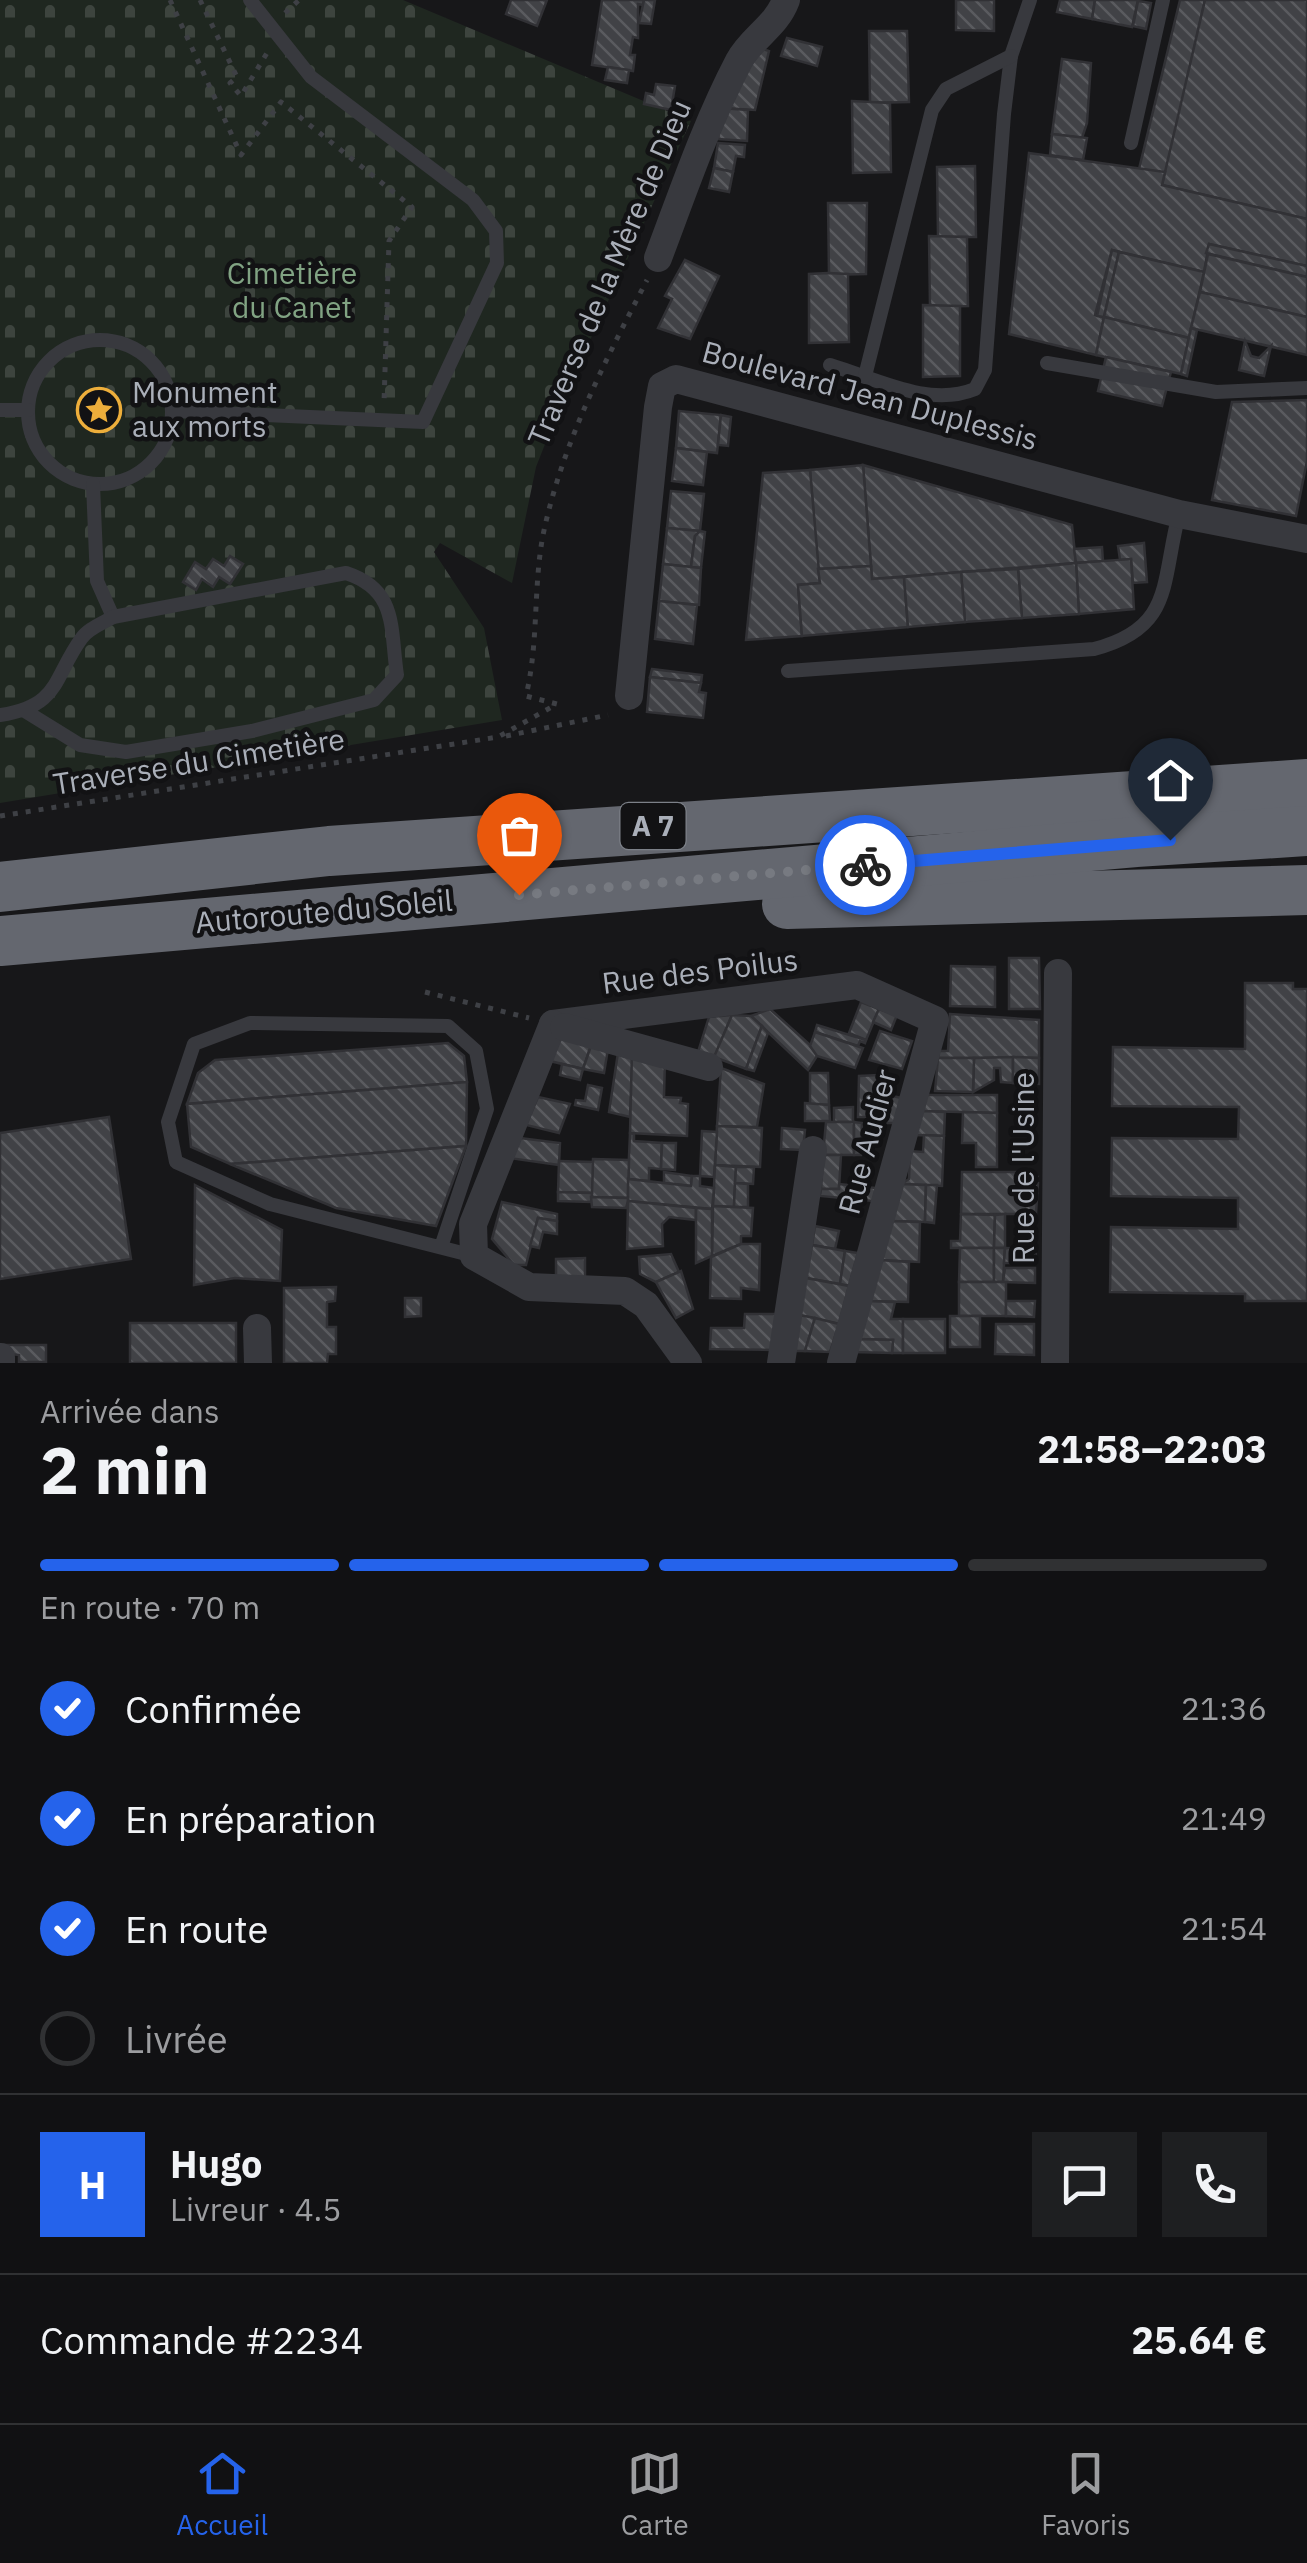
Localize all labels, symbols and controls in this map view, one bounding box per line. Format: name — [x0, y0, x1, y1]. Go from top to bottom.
street label: Traverse de la Mère de Dieu — [518, 93, 699, 451]
park label: Cimetière du Canet — [227, 253, 357, 326]
street label: Boulevard Jean Duplessis — [698, 331, 1042, 458]
place label: Monument aux morts — [132, 372, 277, 445]
place icon: Monument aux morts — [76, 387, 122, 433]
street label: Traverse du Cimetière — [50, 718, 347, 803]
pin — [1128, 738, 1213, 841]
icon: home — [1143, 753, 1198, 808]
pin — [477, 793, 562, 896]
road number: A 7 — [620, 803, 686, 849]
icon: bag — [492, 808, 547, 863]
courier — [815, 815, 915, 915]
icon: bike — [838, 838, 893, 893]
street label: Autoroute du Soleil — [194, 880, 454, 941]
street label: Rue des Poilus — [600, 939, 800, 1002]
street label: Rue Audier — [829, 1065, 905, 1218]
street label: Rue de l'Usine — [1003, 1072, 1042, 1264]
text: Arrivée dans — [40, 1390, 220, 1432]
text: 21:58–22:03 — [1037, 1424, 1267, 1473]
text: 2 min — [40, 1427, 210, 1512]
text: En route · 70 m — [40, 1586, 260, 1628]
icon: check — [40, 1681, 95, 1736]
text: Confirmée — [125, 1684, 302, 1733]
text: 21:36 — [1181, 1687, 1267, 1729]
icon: check — [40, 1791, 95, 1846]
text: En préparation — [125, 1794, 377, 1843]
text: 21:49 — [1181, 1797, 1267, 1839]
icon: check — [40, 1901, 95, 1956]
text: En route — [125, 1904, 268, 1953]
text: 21:54 — [1181, 1907, 1267, 1949]
text: Livrée — [125, 2014, 228, 2063]
button: chat — [1032, 2132, 1137, 2237]
button: phone — [1162, 2132, 1267, 2237]
text: Hugo — [170, 2139, 262, 2188]
text: H — [79, 2160, 106, 2209]
text: Livreur · 4.5 — [170, 2188, 342, 2230]
text: Commande #2234 — [40, 2315, 363, 2364]
text: 25.64 € — [1131, 2315, 1267, 2364]
tab: Accueil — [176, 2446, 268, 2543]
tab: Carte — [621, 2446, 689, 2543]
tab: Favoris — [1041, 2446, 1131, 2543]

